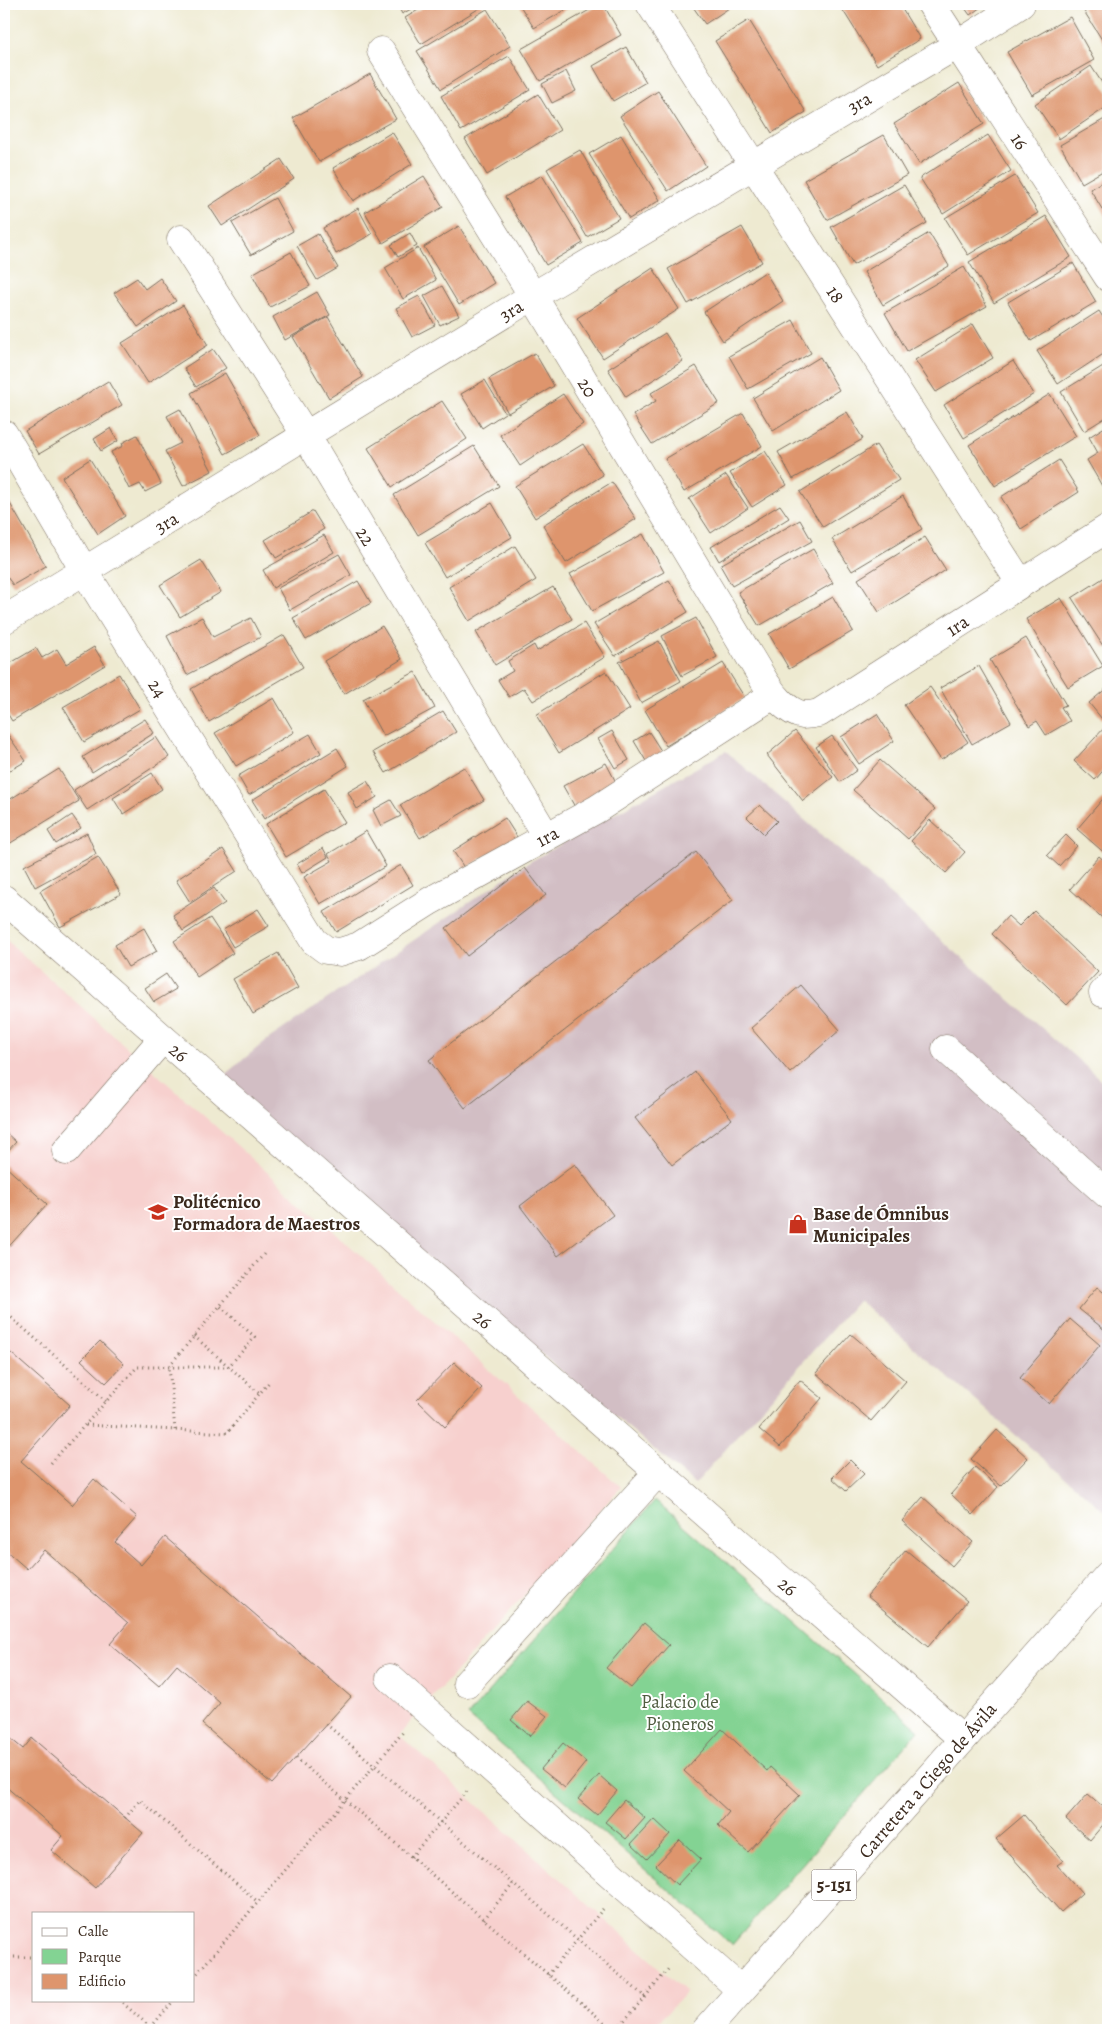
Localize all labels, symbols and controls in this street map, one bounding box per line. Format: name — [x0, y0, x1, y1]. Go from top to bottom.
street label: 3ra — [843, 86, 876, 120]
street label: 16 — [1004, 128, 1034, 155]
street label: 18 — [820, 281, 850, 308]
street label: 3ra — [495, 293, 529, 328]
street label: 20 — [571, 373, 603, 402]
street label: 3ra — [150, 506, 184, 540]
street label: 22 — [349, 522, 381, 551]
street label: 1ra — [941, 609, 974, 643]
street label: 24 — [141, 674, 173, 703]
street label: 1ra — [531, 820, 564, 854]
street label: 26 — [163, 1037, 194, 1069]
place label: Politécnico Formadora de Maestros — [173, 1189, 361, 1237]
school or university icon: Politécnico Formadora de Maestros — [147, 1201, 169, 1223]
place label: Base de Ómnibus Municipales — [813, 1201, 949, 1249]
shop icon: Base de Ómnibus Municipales — [787, 1213, 809, 1235]
street label: 26 — [467, 1304, 498, 1336]
street label: 26 — [772, 1571, 803, 1603]
park label: Palacio de Pioneros — [641, 1689, 719, 1737]
street label: Carretera a Ciego de Ávila — [853, 1697, 1003, 1864]
road number: 5-151 — [812, 1870, 856, 1900]
legend — [32, 1912, 195, 2002]
text: Calle — [78, 1921, 109, 1941]
text: Parque — [78, 1947, 121, 1967]
text: Edificio — [78, 1971, 126, 1991]

